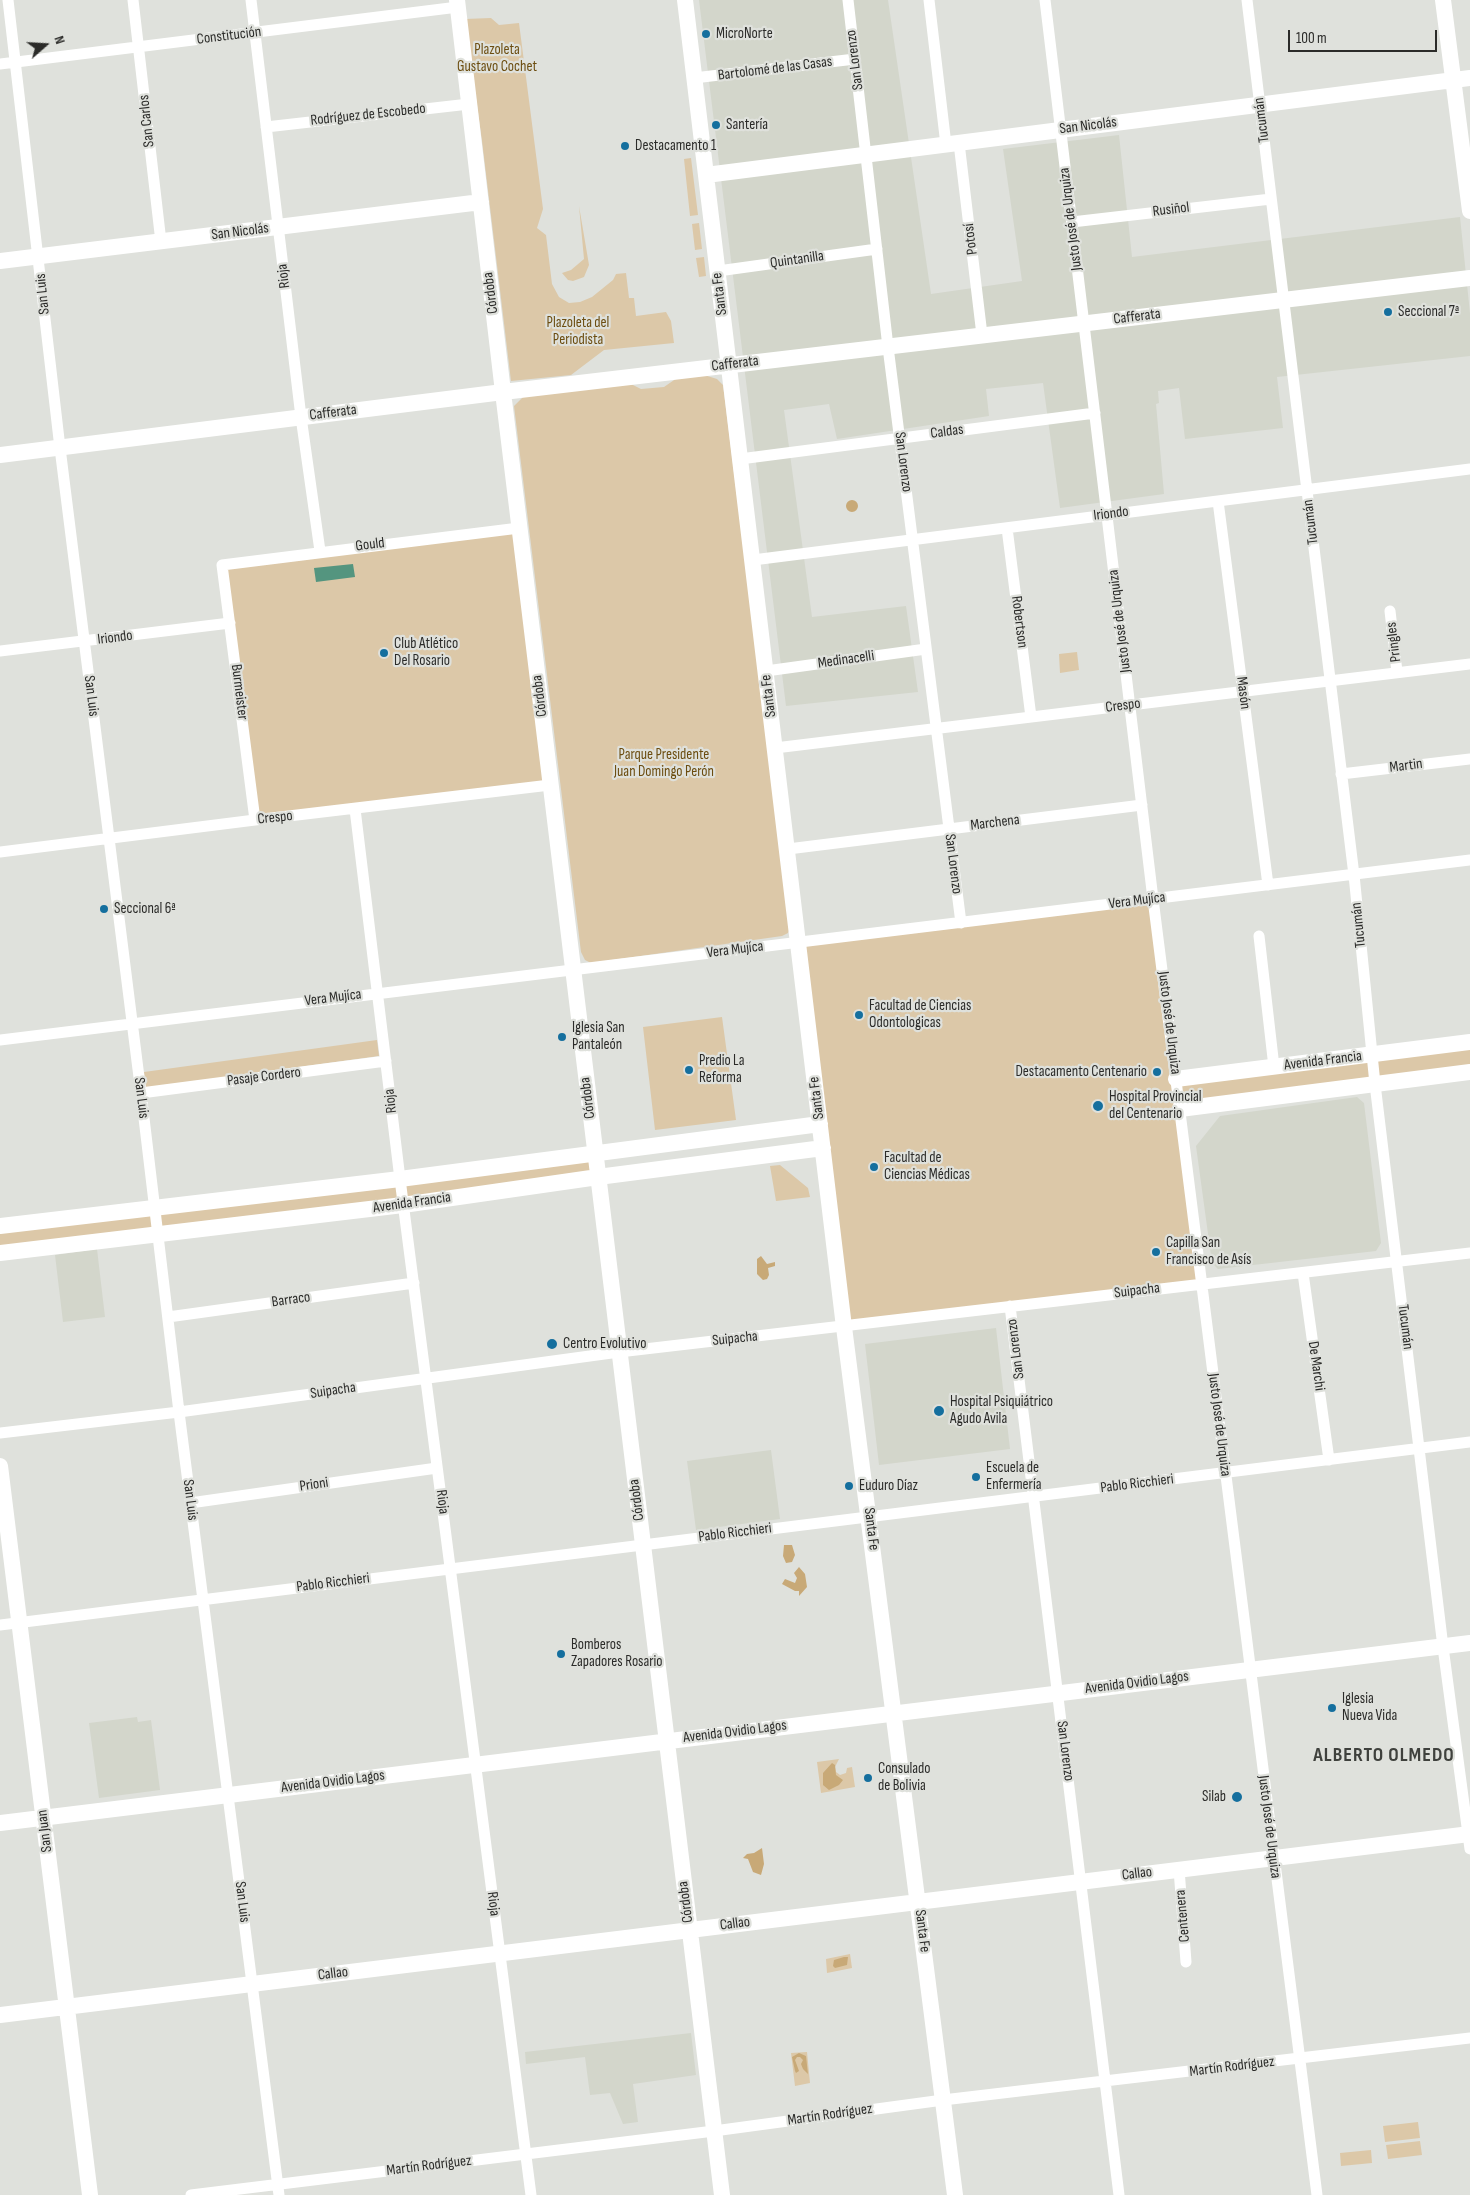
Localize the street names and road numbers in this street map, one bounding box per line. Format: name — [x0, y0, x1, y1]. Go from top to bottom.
street label: Constitución — [196, 23, 262, 49]
street label: San Lorenzo — [842, 29, 868, 91]
street label: Bartolomé de las Casas — [717, 53, 833, 85]
street label: San Carlos — [135, 94, 159, 148]
street label: Tucumán — [1250, 96, 1274, 144]
street label: Rodríguez de Escobedo — [310, 100, 426, 130]
street label: San Nicolás — [1058, 114, 1118, 138]
street label: Justo José de Urquiza — [1056, 167, 1086, 271]
street label: Rusiñol — [1152, 199, 1190, 221]
street label: San Nicolás — [210, 220, 270, 244]
street label: Potosí — [960, 222, 982, 256]
street label: Quintanilla — [769, 247, 825, 273]
street label: Rioja — [274, 263, 294, 289]
street label: Córdoba — [480, 271, 502, 315]
street label: Santa Fe — [708, 272, 732, 316]
street label: San Luis — [32, 273, 54, 315]
street label: Cafferata — [1112, 305, 1162, 329]
street label: Cafferata — [710, 352, 760, 376]
street label: Cafferata — [308, 401, 358, 425]
street label: Caldas — [930, 421, 964, 443]
street label: San Lorenzo — [890, 431, 916, 493]
street label: Tucumán — [1299, 498, 1323, 546]
street label: Iriondo — [1092, 503, 1130, 525]
street label: Gould — [354, 534, 386, 556]
street label: Justo José de Urquiza — [1105, 569, 1135, 673]
street label: Robertson — [1007, 595, 1031, 649]
street label: Pringles — [1383, 621, 1405, 663]
street label: Iriondo — [96, 627, 134, 649]
street label: Medinacelli — [817, 647, 875, 673]
street label: Burmeister — [227, 663, 251, 721]
street label: Córdoba — [529, 674, 551, 718]
street label: Santa Fe — [757, 674, 781, 718]
street label: San Luis — [80, 675, 102, 717]
street label: Masón — [1232, 676, 1254, 710]
street label: Crespo — [1104, 695, 1142, 717]
street label: Martin — [1389, 755, 1423, 777]
street label: Crespo — [257, 807, 293, 829]
street label: Marchena — [969, 811, 1021, 835]
street label: San Lorenzo — [940, 833, 966, 895]
street label: Vera Mujíca — [1108, 889, 1166, 913]
street label: Tucumán — [1348, 901, 1370, 949]
street label: Vera Mujíca — [706, 938, 764, 962]
street label: Justo José de Urquiza — [1154, 971, 1184, 1075]
street label: Vera Mujíca — [304, 986, 362, 1010]
street label: Avenida Francia — [1283, 1047, 1363, 1075]
street label: Pasaje Cordero — [226, 1064, 302, 1090]
street label: Córdoba — [577, 1076, 599, 1120]
street label: Santa Fe — [805, 1076, 829, 1120]
street label: San Luis — [130, 1077, 152, 1119]
street label: Rioja — [381, 1088, 401, 1114]
street label: Avenida Francia — [372, 1189, 452, 1217]
street label: Suipacha — [1113, 1279, 1161, 1303]
street label: Barraco — [271, 1288, 311, 1312]
street label: Tucumán — [1393, 1303, 1417, 1351]
street label: San Lorenzo — [1003, 1318, 1029, 1380]
street label: Suipacha — [711, 1328, 759, 1350]
street label: De Marchi — [1304, 1340, 1328, 1392]
street label: Justo José de Urquiza — [1204, 1373, 1234, 1477]
street label: Suipacha — [309, 1379, 357, 1403]
street label: Pablo Ricchieri — [1099, 1471, 1175, 1497]
street label: Prioni — [298, 1474, 330, 1496]
street label: Córdoba — [626, 1478, 648, 1522]
street label: San Luis — [179, 1479, 201, 1521]
street label: Rioja — [432, 1489, 452, 1515]
street label: Santa Fe — [859, 1507, 883, 1551]
street label: Pablo Ricchieri — [697, 1520, 773, 1546]
street label: Pablo Ricchieri — [295, 1570, 371, 1596]
street label: Avenida Ovidio Lagos — [1084, 1668, 1190, 1698]
street label: Avenida Ovidio Lagos — [682, 1717, 788, 1747]
street label: San Lorenzo — [1052, 1720, 1078, 1782]
street label: Avenida Ovidio Lagos — [280, 1767, 386, 1797]
street label: Justo José de Urquiza — [1254, 1775, 1284, 1879]
street label: San Juan — [33, 1809, 57, 1853]
street label: Callao — [1121, 1863, 1153, 1885]
street label: Córdoba — [675, 1880, 697, 1924]
street label: San Luis — [231, 1881, 253, 1923]
street label: Centenera — [1172, 1889, 1194, 1943]
street label: Rioja — [483, 1891, 503, 1917]
street label: Santa Fe — [910, 1909, 934, 1953]
street label: Callao — [719, 1913, 751, 1935]
street label: Callao — [317, 1963, 349, 1985]
street label: Martín Rodríguez — [1189, 2053, 1275, 2081]
street label: Martín Rodríguez — [786, 2100, 874, 2130]
street label: Martín Rodríguez — [386, 2152, 472, 2180]

